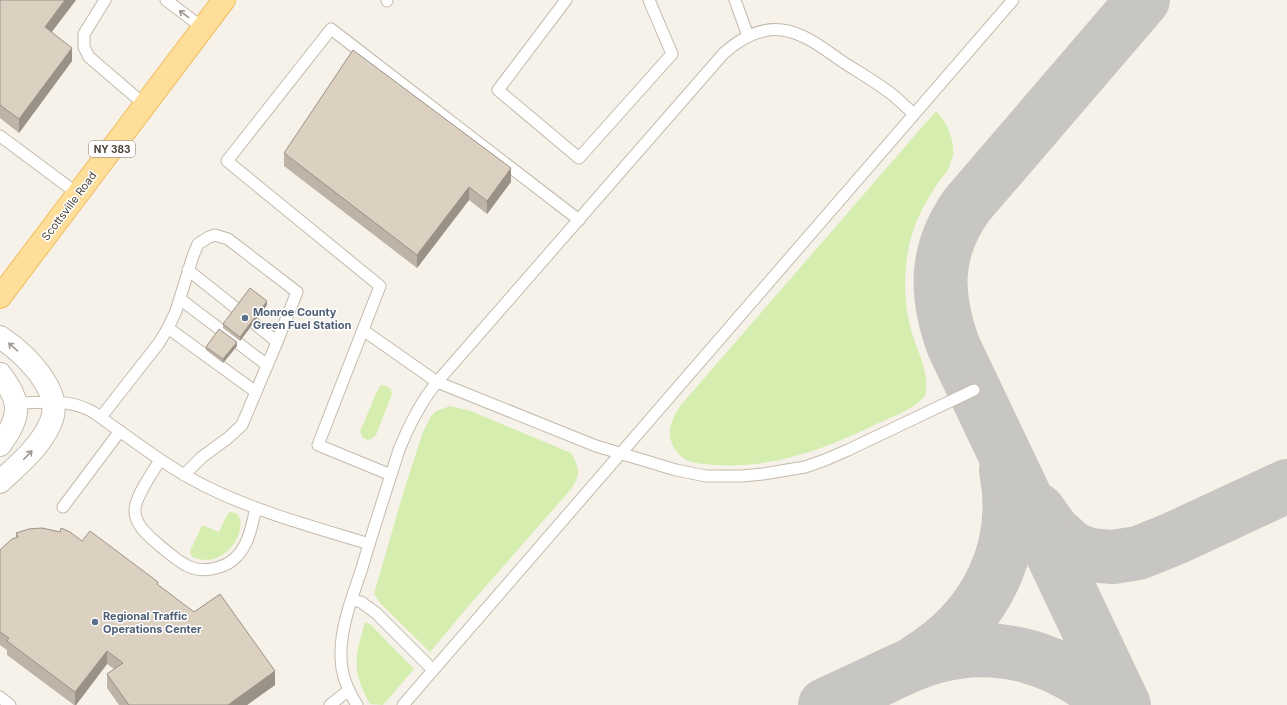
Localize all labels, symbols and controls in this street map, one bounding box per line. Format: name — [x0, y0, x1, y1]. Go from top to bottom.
one-way arrow — [179, 10, 190, 18]
road number: NY 383 — [89, 141, 135, 157]
street label: Scottsville Road — [39, 169, 99, 243]
place label: Monroe County Green Fuel Station — [253, 305, 352, 332]
marker: Monroe County Green Fuel Station — [240, 313, 250, 323]
one-way arrow — [8, 343, 19, 352]
one-way arrow — [23, 450, 32, 460]
place label: Regional Traffic Operations Center — [103, 609, 202, 636]
marker: Regional Traffic Operations Center — [90, 617, 100, 627]

